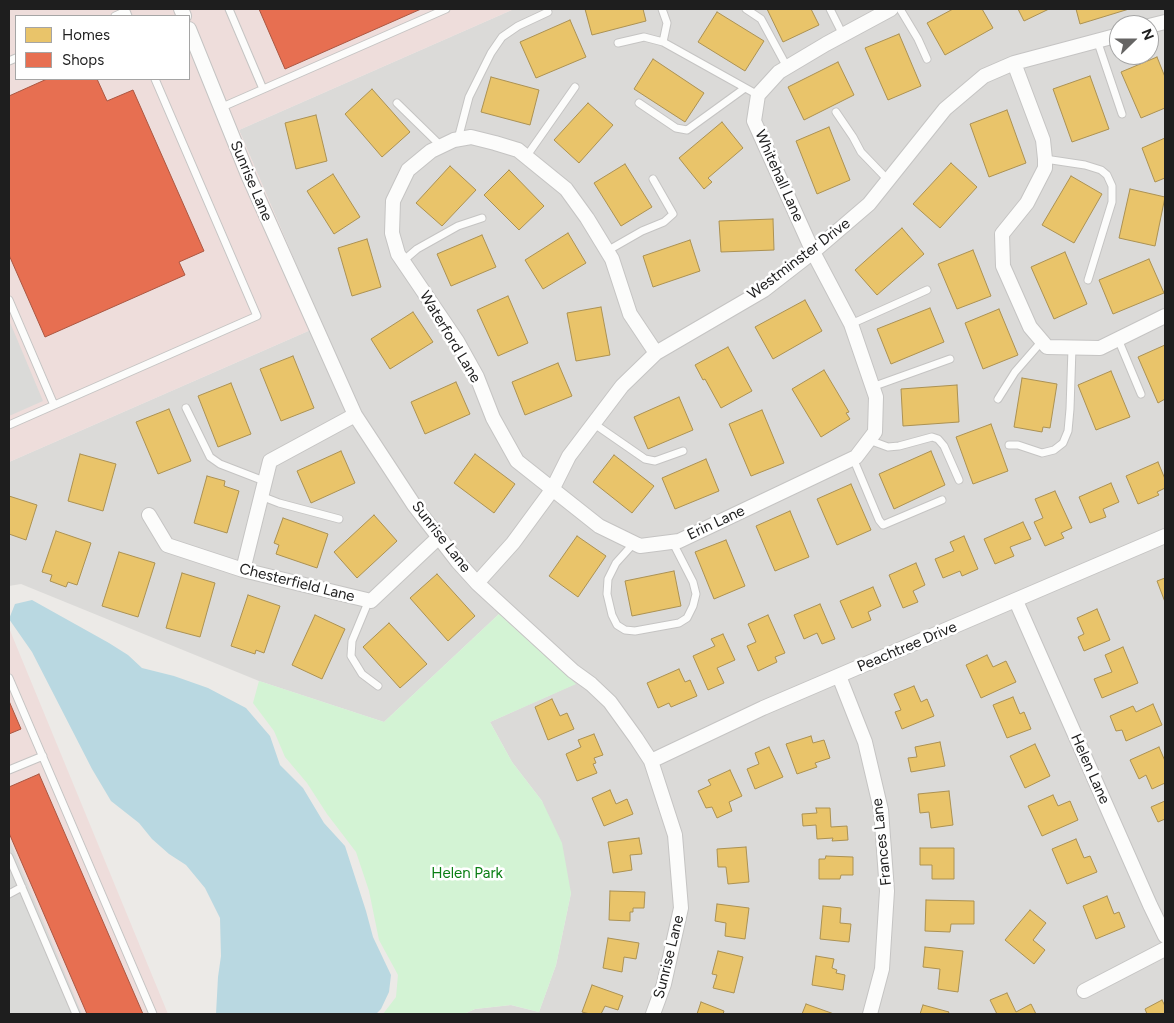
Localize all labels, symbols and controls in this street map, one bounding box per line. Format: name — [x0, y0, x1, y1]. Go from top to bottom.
legend — [15, 15, 190, 80]
north arrow — [1109, 15, 1159, 65]
text: Homes — [62, 26, 110, 44]
text: N — [1138, 26, 1157, 43]
text: Shops — [62, 51, 104, 69]
street label: Whitehall Lane — [751, 127, 807, 225]
street label: Sunrise Lane — [226, 138, 276, 224]
street label: Westminster Drive — [744, 215, 854, 303]
street label: Waterford Lane — [415, 288, 485, 386]
street label: Sunrise Lane — [408, 498, 474, 576]
street label: Erin Lane — [684, 502, 748, 544]
street label: Chesterfield Lane — [237, 560, 357, 606]
street label: Peachtree Drive — [855, 618, 959, 676]
street label: Helen Lane — [1067, 731, 1113, 807]
street label: Frances Lane — [868, 797, 896, 887]
park label: Helen Park — [431, 865, 503, 883]
street label: Sunrise Lane — [650, 913, 688, 1001]

